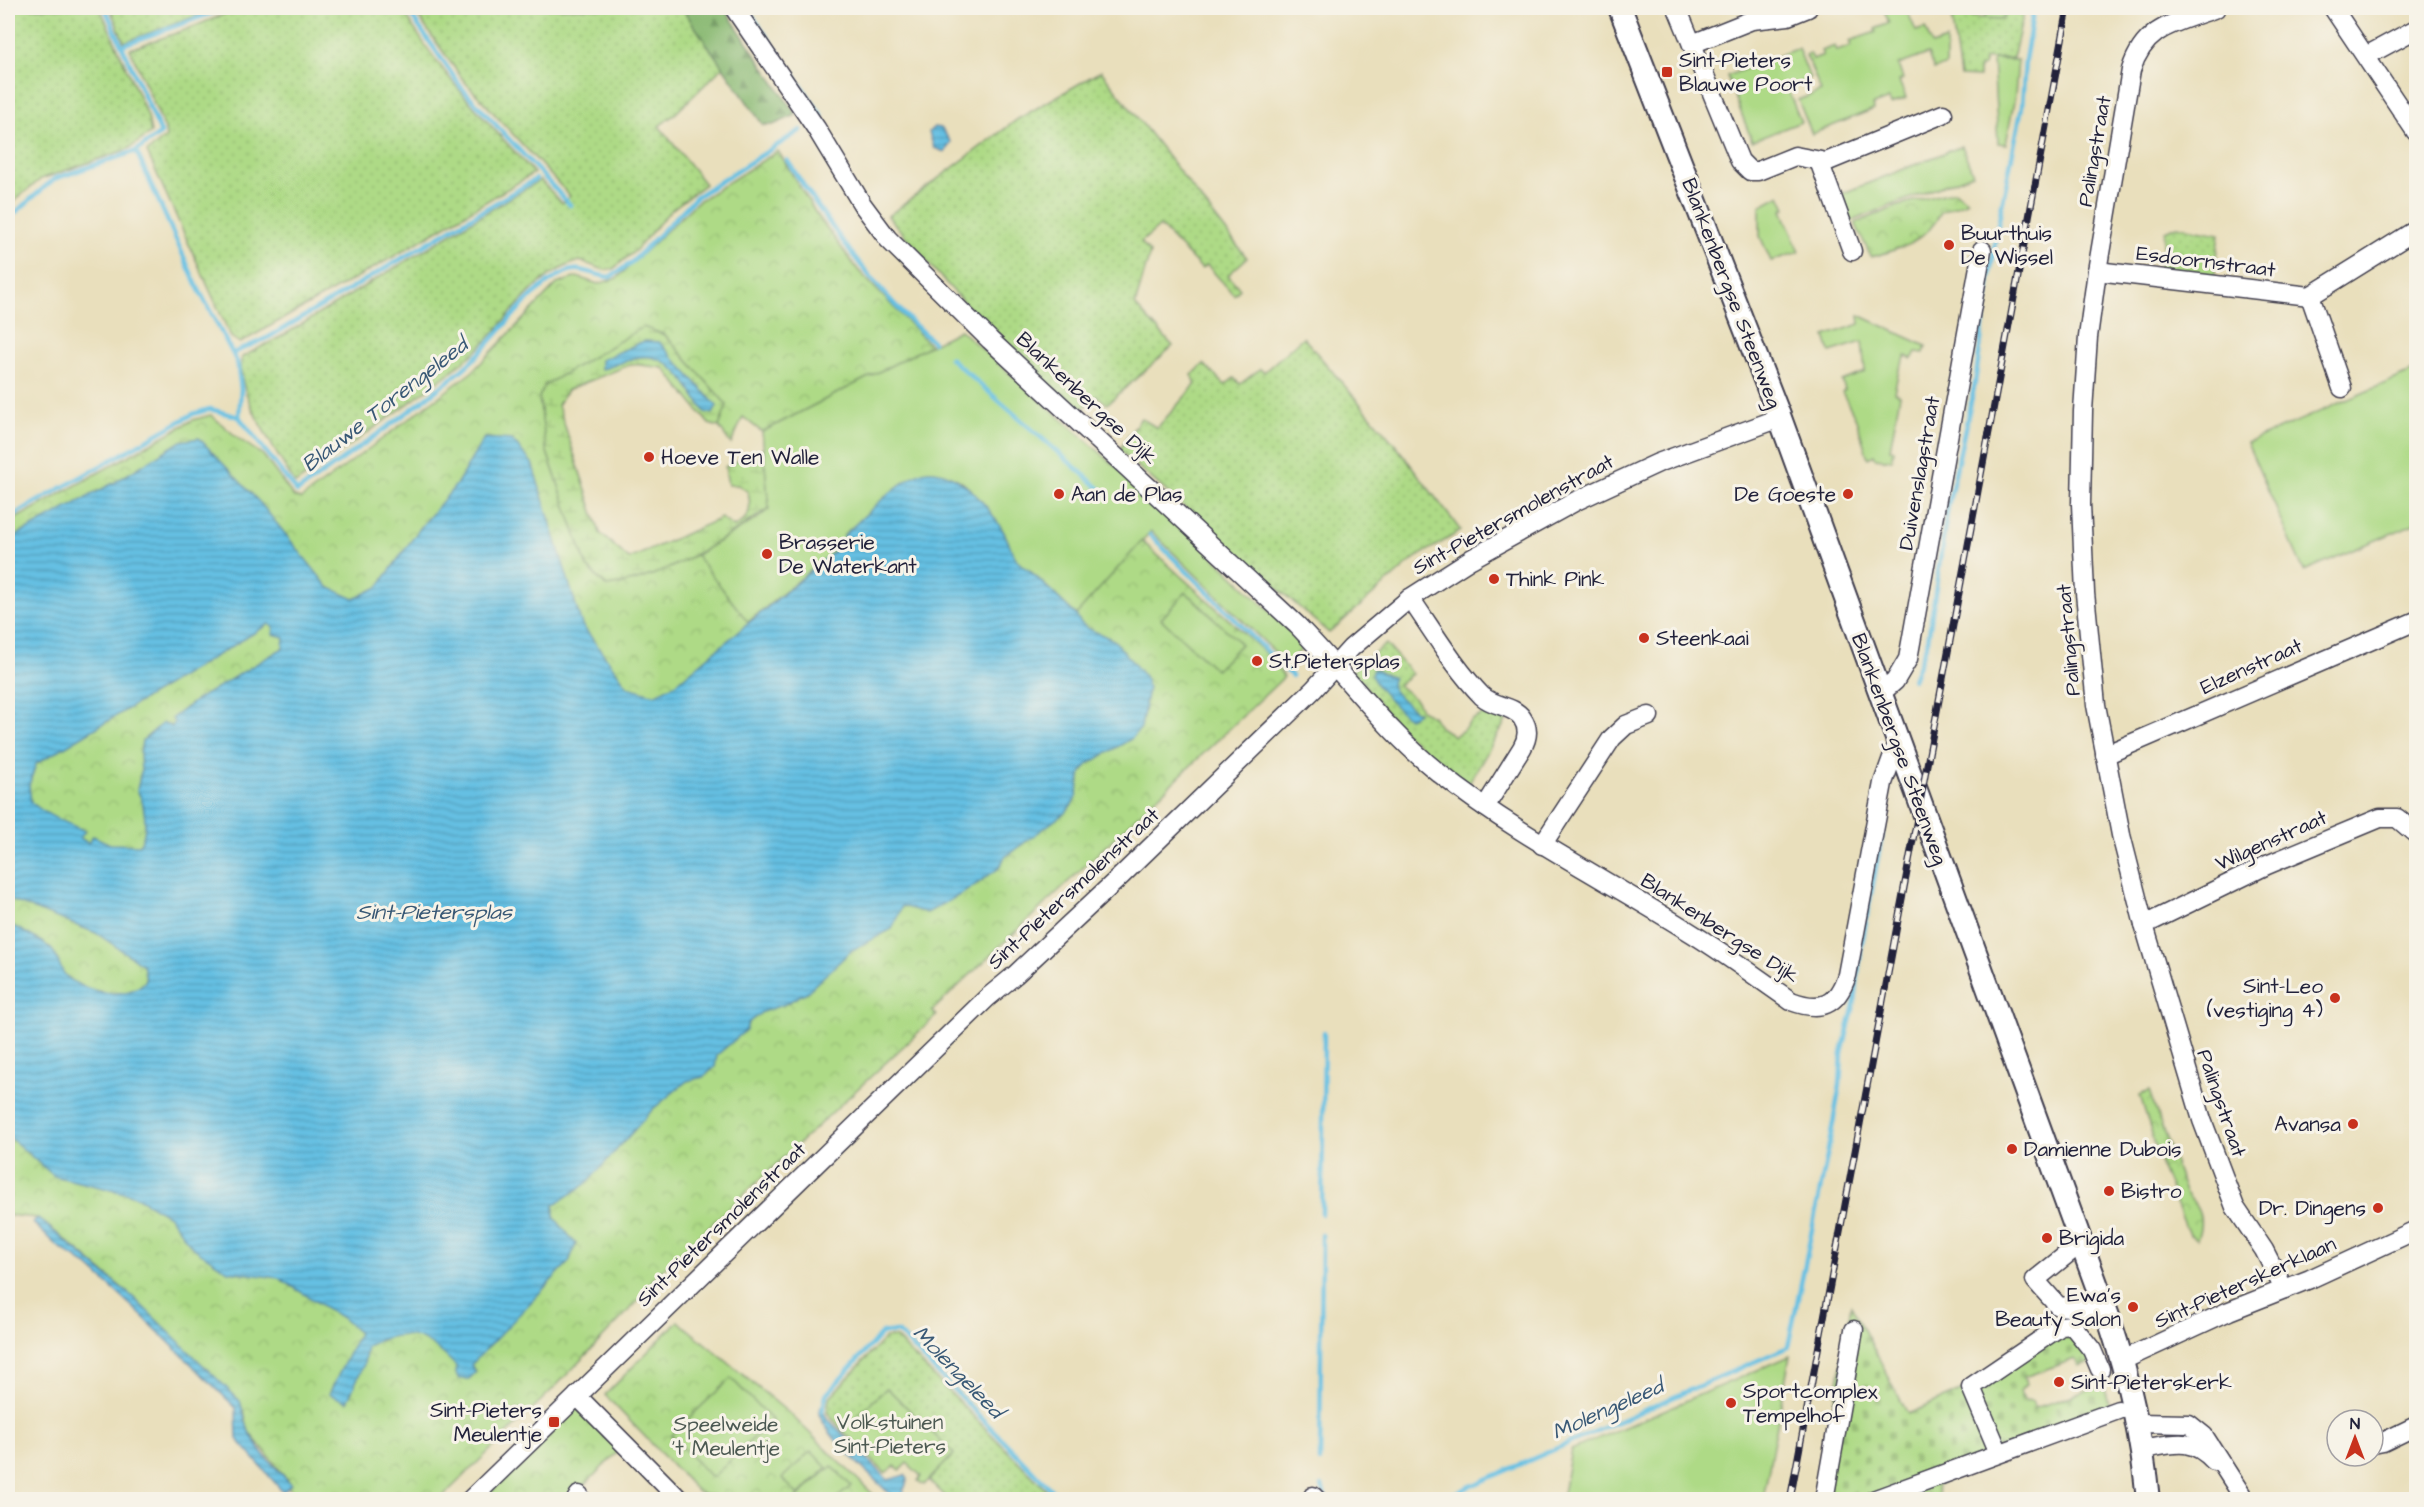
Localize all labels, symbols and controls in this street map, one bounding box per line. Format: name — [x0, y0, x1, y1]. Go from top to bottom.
place label: Sint-Pieters Blauwe Poort — [1679, 46, 1813, 99]
marker: Sint-Pieters Blauwe Poort — [1660, 65, 1674, 79]
street label: Palingstraat — [2070, 93, 2121, 209]
street label: Blankenbergse Steenweg — [1672, 174, 1789, 413]
place label: Buurthuis De Wissel — [1961, 219, 2053, 272]
marker: Buurthuis De Wissel — [1942, 238, 1956, 252]
street label: Esdoornstraat — [2135, 239, 2278, 284]
street label: Blankenbergse Dijk — [1008, 325, 1164, 473]
water label: Blauwe Torengeleed — [295, 328, 479, 481]
street label: Duivenslagstraat — [1892, 393, 1949, 553]
place label: Hoeve Ten Walle — [661, 443, 819, 472]
street label: Sint-Pietersmolenstraat — [1407, 447, 1619, 582]
marker: Hoeve Ten Walle — [642, 450, 656, 464]
place label: Aan de Plas — [1071, 480, 1183, 509]
place label: De Goeste — [1735, 480, 1836, 509]
marker: Aan de Plas — [1052, 487, 1066, 501]
marker: De Goeste — [1841, 487, 1855, 501]
place label: Brasserie De Waterkant — [779, 528, 917, 581]
marker: Brasserie De Waterkant — [760, 547, 774, 561]
place label: Think Pink — [1506, 565, 1605, 594]
marker: Think Pink — [1487, 572, 1501, 586]
street label: Palingstraat — [2049, 582, 2090, 697]
place label: Steenkaai — [1656, 624, 1749, 653]
street label: Blankenbergse Steenweg — [1842, 629, 1955, 870]
marker: Steenkaai — [1637, 631, 1651, 645]
street label: Elzenstraat — [2196, 631, 2307, 702]
place label: St.Pietersplas — [1269, 647, 1400, 677]
marker: St.Pietersplas — [1250, 654, 1264, 668]
street label: Sint-Pietersmolenstraat — [981, 800, 1166, 976]
street label: Wilgenstraat — [2211, 803, 2333, 880]
street label: Blankenbergse Dijk — [1634, 866, 1805, 992]
water label: Sint-Pietersplas — [356, 897, 513, 928]
place label: Sint-Leo (vestiging 4) — [2207, 972, 2323, 1027]
marker: Sint-Leo (vestiging 4) — [2328, 991, 2342, 1005]
street label: Palingstraat — [2188, 1045, 2254, 1162]
place label: Avansa — [2274, 1110, 2341, 1139]
marker: Avansa — [2346, 1117, 2360, 1131]
street label: Sint-Pietersmolenstraat — [630, 1135, 813, 1313]
place label: Damienne Dubois — [2024, 1135, 2182, 1164]
marker: Damienne Dubois — [2005, 1142, 2019, 1156]
place label: Bistro — [2121, 1177, 2182, 1206]
marker: Bistro — [2102, 1184, 2116, 1198]
place label: Dr. Dingens — [2259, 1194, 2366, 1225]
marker: Dr. Dingens — [2371, 1201, 2385, 1215]
place label: Brigida — [2059, 1224, 2124, 1255]
street label: Sint-Pieterskerklaan — [2150, 1229, 2341, 1336]
marker: Brigida — [2040, 1231, 2054, 1245]
place label: Ewa's Beauty Salon — [1995, 1281, 2121, 1336]
marker: Ewa's Beauty Salon — [2126, 1300, 2140, 1314]
water label: Molengeleed — [905, 1319, 1014, 1430]
place label: Sint-Pieterskerk — [2071, 1368, 2232, 1397]
water label: Molengeleed — [1547, 1369, 1673, 1449]
marker: Sint-Pieterskerk — [2052, 1375, 2066, 1389]
place label: Sportcomplex Tempelhof — [1743, 1377, 1878, 1431]
place label: Sint-Pieters Meulentje — [430, 1396, 542, 1449]
marker: Sportcomplex Tempelhof — [1724, 1396, 1738, 1410]
park label: Volkstuinen Sint-Pieters — [834, 1408, 946, 1461]
north arrow — [2325, 1408, 2385, 1468]
park label: Speelweide 't Meulentje — [672, 1410, 780, 1463]
text: N — [2350, 1413, 2360, 1435]
marker: Sint-Pieters Meulentje — [547, 1415, 561, 1429]

